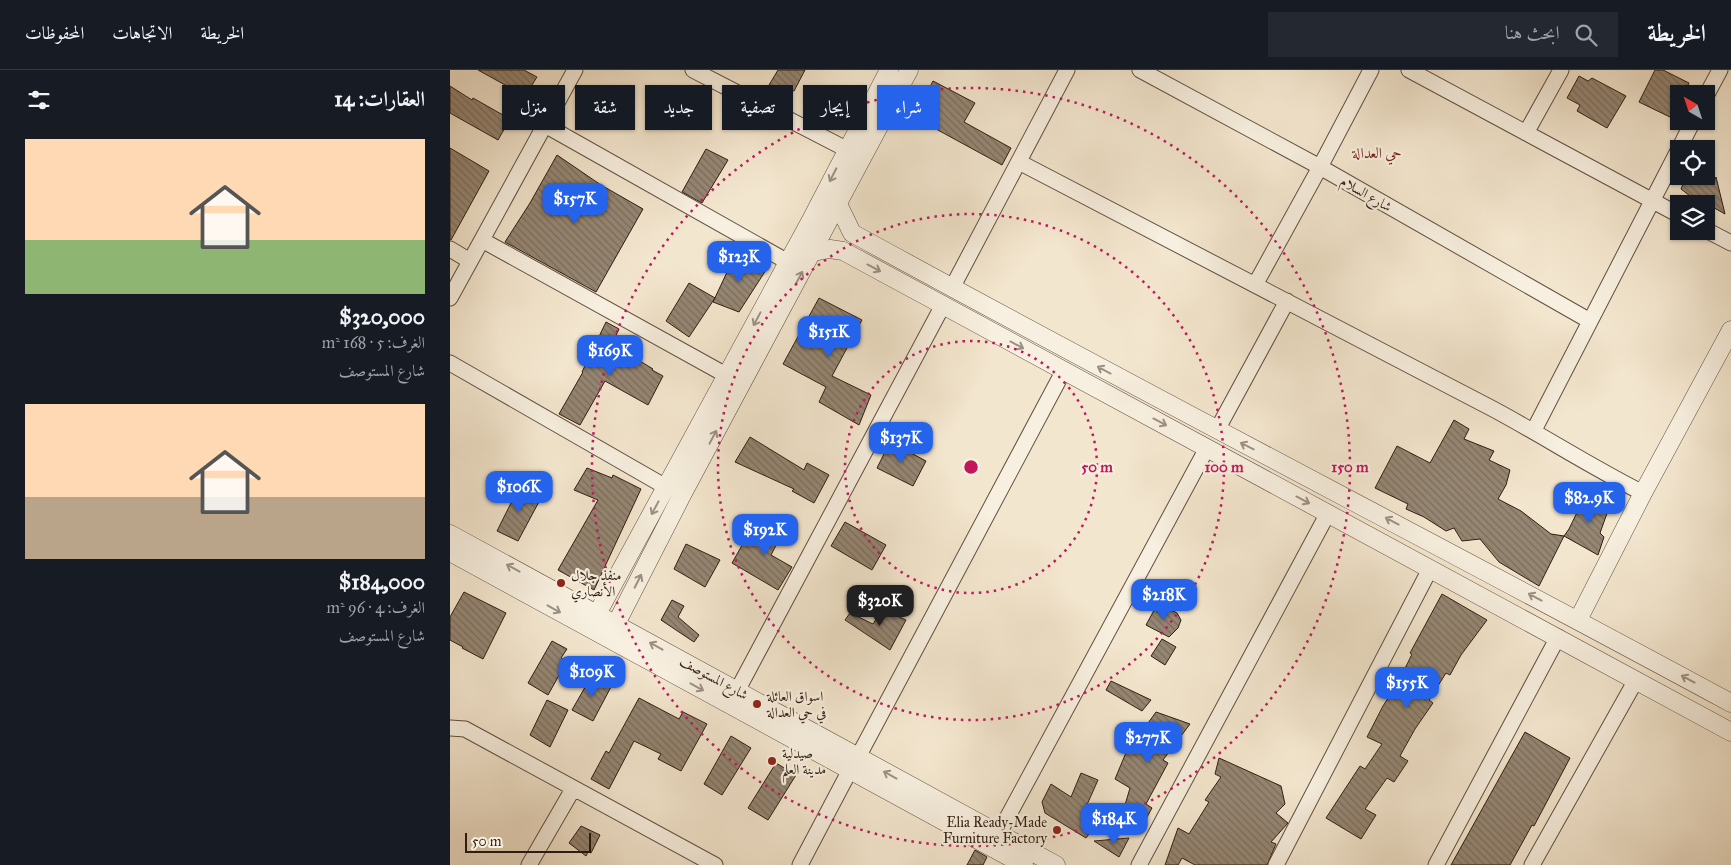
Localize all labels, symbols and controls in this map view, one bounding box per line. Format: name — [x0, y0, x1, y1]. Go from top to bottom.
search box — [1268, 12, 1618, 57]
text: الخريطة — [1648, 18, 1706, 48]
text: ابحث هنا — [1505, 21, 1560, 44]
icon: search — [1572, 21, 1600, 49]
text: المحفوظات — [25, 22, 84, 44]
text: الاتجاهات — [112, 22, 172, 44]
text: الخريطة — [200, 22, 244, 44]
chip: منزل — [502, 85, 565, 130]
chip: شقة — [575, 85, 635, 130]
chip: جديد — [645, 85, 712, 130]
chip: تصفية — [722, 85, 793, 130]
chip: إيجار — [803, 85, 867, 130]
chip: شراء — [877, 85, 940, 130]
north arrow — [1670, 85, 1715, 130]
map controls — [1670, 85, 1715, 240]
icon: filters — [25, 86, 53, 114]
text: العقارات: 14 — [334, 86, 425, 112]
button: locate — [1670, 140, 1715, 185]
district label: حي العدالة — [1351, 144, 1402, 165]
one-way arrow — [828, 167, 837, 182]
icon: home — [180, 172, 270, 262]
street label: شارع السلام — [1335, 172, 1395, 219]
pin: $157K — [540, 182, 610, 225]
text: $157K — [553, 189, 597, 208]
button: layers — [1670, 195, 1715, 240]
pin: $123K — [704, 240, 774, 283]
text: $123K — [718, 247, 760, 266]
one-way arrow — [866, 264, 881, 273]
one-way arrow — [794, 271, 804, 286]
text: $320,000 — [339, 304, 425, 330]
one-way arrow — [752, 311, 762, 326]
pin: $151K — [794, 316, 864, 358]
text: $151K — [809, 322, 849, 341]
text: الغرف: 5 · 168 m² — [322, 333, 425, 352]
pin: $169K — [575, 334, 645, 377]
text: $169K — [588, 341, 632, 360]
one-way arrow — [1009, 341, 1024, 350]
text: شارع المستوصف — [339, 361, 425, 380]
one-way arrow — [1097, 365, 1111, 375]
one-way arrow — [1152, 418, 1167, 427]
pin: $137K — [866, 422, 936, 464]
text: $137K — [880, 428, 922, 447]
one-way arrow — [709, 430, 718, 445]
icon: home — [180, 437, 270, 527]
one-way arrow — [1240, 441, 1255, 451]
centre of rings — [962, 458, 980, 476]
text: 50 m — [1081, 458, 1113, 476]
text: 100 m — [1204, 458, 1244, 476]
text: 150 m — [1331, 458, 1369, 476]
pin: $106K — [484, 470, 554, 513]
text: $106K — [497, 477, 541, 496]
pin: $82.9K — [1548, 482, 1630, 524]
text: $82.9K — [1564, 488, 1614, 507]
one-way arrow — [1295, 495, 1310, 505]
one-way arrow — [650, 500, 660, 515]
pin: $192K — [730, 514, 800, 556]
one-way arrow — [1384, 516, 1399, 526]
text: $192K — [743, 520, 787, 539]
one-way arrow — [506, 563, 521, 572]
place label: منفذ جلال الأنصاري — [571, 567, 621, 603]
text: $184,000 — [339, 569, 425, 595]
one-way arrow — [634, 574, 643, 589]
marker: منفذ جلال الأنصاري — [555, 577, 567, 589]
pin: $218K — [1129, 578, 1199, 621]
pin: $320K — [845, 584, 915, 627]
text: $218K — [1142, 585, 1186, 604]
text: $320K — [858, 591, 902, 610]
one-way arrow — [1528, 592, 1543, 601]
text: الغرف: 4 · 96 m² — [327, 598, 425, 617]
one-way arrow — [547, 604, 562, 614]
text: شارع المستوصف — [339, 626, 425, 645]
one-way arrow — [648, 641, 663, 651]
street label: شارع المستوصف — [675, 652, 751, 706]
pin: $109K — [557, 656, 627, 698]
text: $109K — [569, 662, 615, 681]
pin: $155K — [1372, 666, 1442, 709]
text: $155K — [1386, 673, 1428, 692]
one-way arrow — [1681, 674, 1696, 684]
one-way arrow — [689, 683, 704, 692]
place label: اسواق العائلة في حي العدالة — [766, 688, 826, 724]
marker: اسواق العائلة في حي العدالة — [751, 698, 763, 710]
pin: $277K — [1113, 722, 1183, 764]
text: $277K — [1125, 728, 1171, 747]
place label: صيدلية مدينة العلم — [782, 745, 826, 784]
marker: صيدلية مدينة العلم — [766, 755, 778, 767]
one-way arrow — [884, 769, 898, 779]
pin: $184K — [1079, 802, 1149, 845]
text: $184K — [1092, 809, 1136, 828]
place label: Elia Ready-Made Furniture Factory — [943, 814, 1047, 847]
marker: Elia Ready-Made Furniture Factory — [1051, 824, 1063, 836]
scale bar — [465, 830, 591, 853]
text: 50 m — [472, 833, 501, 850]

